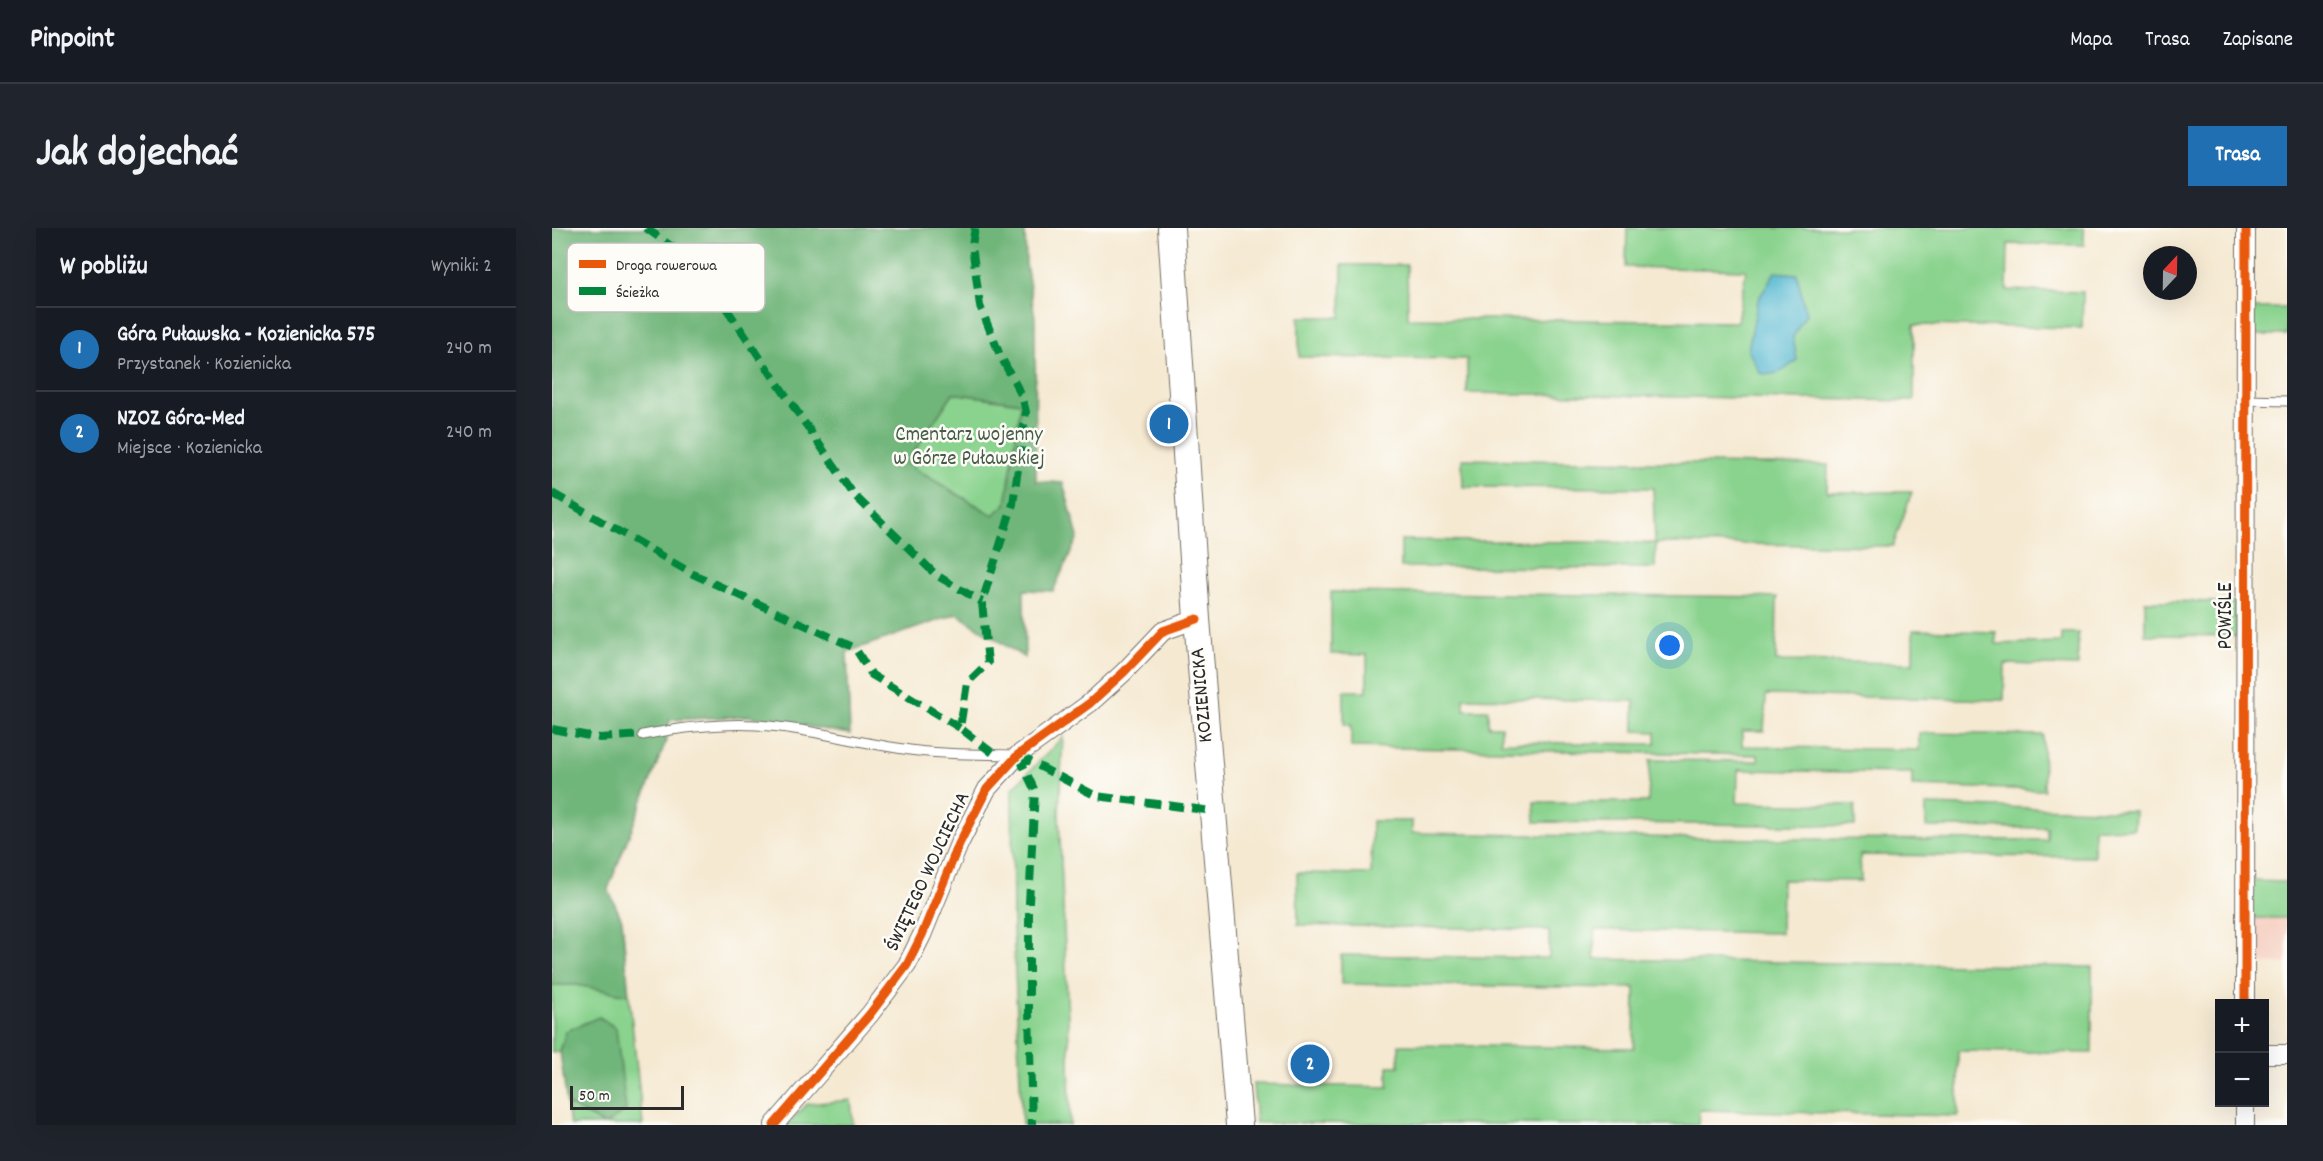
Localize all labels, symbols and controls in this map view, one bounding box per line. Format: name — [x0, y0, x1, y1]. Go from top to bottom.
text: Pinpoint — [30, 21, 115, 61]
text: Mapa — [2070, 26, 2112, 56]
text: Trasa — [2145, 26, 2190, 56]
text: Zapisane — [2223, 26, 2293, 56]
text: Jak dojechać — [36, 126, 238, 186]
button: Trasa — [2188, 126, 2287, 186]
legend — [567, 243, 765, 312]
north arrow — [2143, 246, 2197, 300]
text: W pobliżu — [60, 249, 148, 286]
text: Wyniki: 2 — [431, 253, 492, 281]
text: Droga rowerowa — [616, 255, 717, 278]
text: Ścieżka — [616, 282, 660, 305]
text: Góra Puławska - Kozienicka 575 — [117, 320, 375, 351]
text: 1 — [77, 335, 82, 363]
text: 240 m — [446, 335, 492, 363]
text: Przystanek · Kozienicka — [117, 351, 291, 379]
pin: 1 — [1150, 402, 1188, 446]
text: NZOZ Góra-Med — [117, 404, 245, 435]
text: 2 — [75, 419, 84, 447]
text: 240 m — [446, 419, 492, 447]
park label: Cmentarz wojenny w Górze Puławskiej — [893, 421, 1045, 475]
text: Miejsce · Kozienicka — [117, 435, 262, 463]
street label: POWIŚLE — [2212, 582, 2242, 649]
your location — [1655, 631, 1684, 660]
street label: KOZIENICKA — [1184, 646, 1222, 744]
street label: ŚWIĘTEGO WOJCIECHA — [879, 787, 979, 957]
map controls — [2215, 999, 2269, 1107]
button: + — [2215, 999, 2269, 1053]
pin: 2 — [1290, 1042, 1329, 1086]
button: − — [2215, 1053, 2269, 1107]
scale bar — [570, 1083, 684, 1110]
text: 50 m — [579, 1085, 610, 1108]

